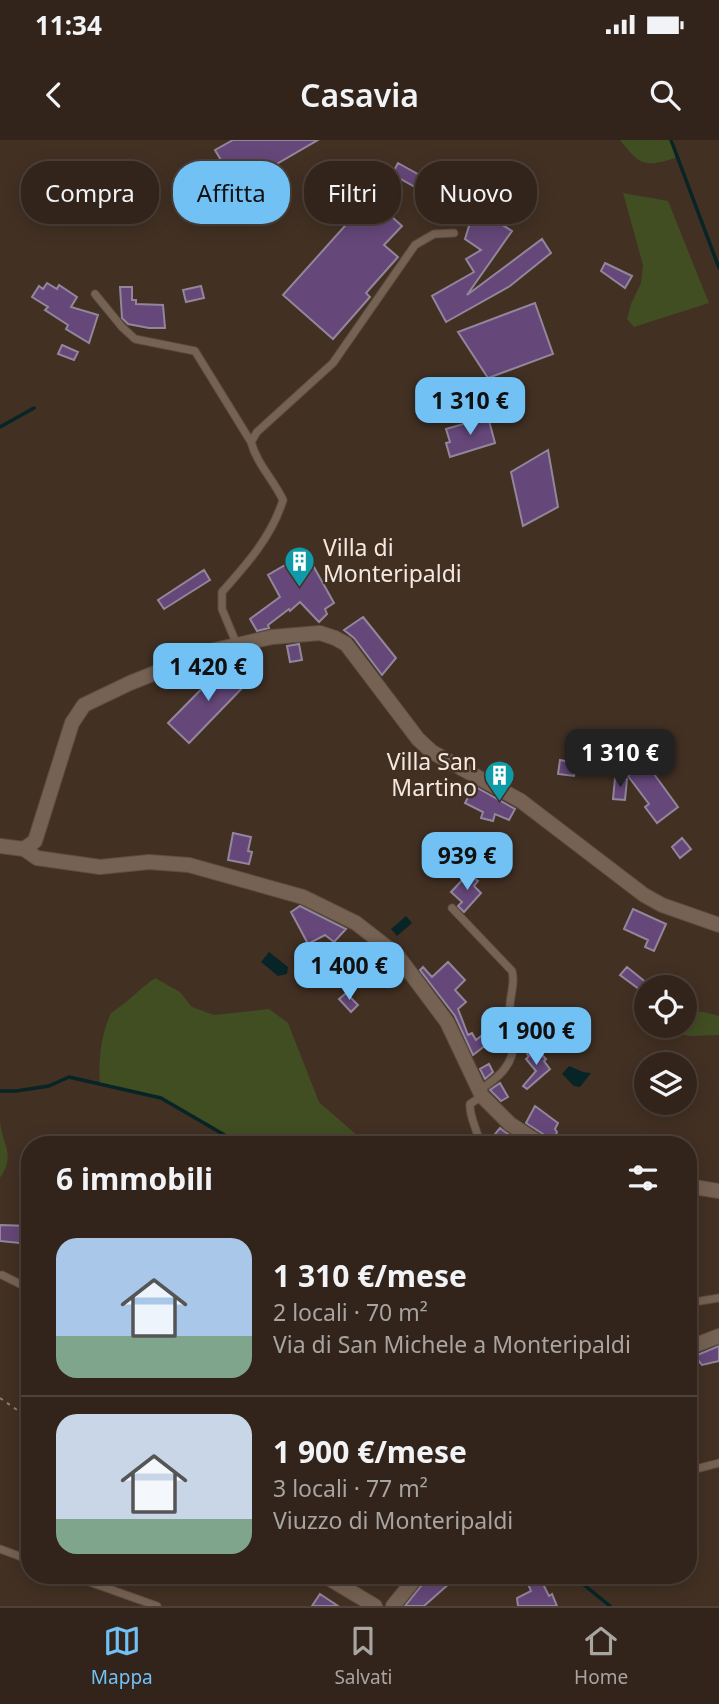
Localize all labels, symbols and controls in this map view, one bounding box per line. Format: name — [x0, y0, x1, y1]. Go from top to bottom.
text: 11:34 — [35, 7, 102, 43]
text: Casavia — [300, 73, 419, 116]
icon: back — [35, 76, 73, 114]
icon: search — [646, 76, 684, 114]
chip: Compra — [21, 161, 159, 224]
chip: Affitta — [173, 161, 290, 224]
chip: Filtri — [304, 161, 401, 224]
chip: Nuovo — [415, 161, 537, 224]
pin: 1 310 € — [405, 378, 535, 437]
text: 1 310 € — [431, 384, 509, 416]
place label: Villa di Monteripaldi — [323, 531, 462, 589]
building icon: Villa di Monteripaldi — [283, 544, 317, 588]
pin: 1 420 € — [143, 644, 273, 703]
text: 1 420 € — [169, 650, 247, 682]
pin: 1 310 € — [555, 730, 685, 789]
text: 1 310 € — [581, 736, 659, 768]
place label: Villa San Martino — [387, 745, 477, 803]
building icon: Villa San Martino — [483, 758, 517, 802]
pin: 939 € — [418, 832, 516, 892]
text: 939 € — [438, 839, 496, 871]
pin: 1 400 € — [284, 942, 414, 1002]
text: 1 400 € — [310, 949, 388, 981]
map controls — [634, 975, 697, 1115]
button: locate — [634, 975, 697, 1038]
pin: 1 900 € — [471, 1007, 601, 1067]
text: 1 900 € — [497, 1014, 575, 1046]
button: layers — [634, 1052, 697, 1115]
text: 6 immobili — [56, 1158, 213, 1199]
icon: filters — [624, 1159, 662, 1197]
text: 1 310 €/mese — [273, 1255, 467, 1296]
icon: home — [112, 1266, 196, 1350]
text: 2 locali · 70 m² — [273, 1296, 428, 1328]
text: Via di San Michele a Monteripaldi — [273, 1328, 631, 1360]
text: 1 900 €/mese — [273, 1431, 467, 1472]
icon: home — [112, 1442, 196, 1526]
text: 3 locali · 77 m² — [273, 1472, 428, 1504]
text: Viuzzo di Monteripaldi — [273, 1504, 513, 1536]
tab: Mappa — [91, 1622, 153, 1690]
tab: Salvati — [334, 1622, 392, 1690]
tab: Home — [574, 1622, 628, 1690]

